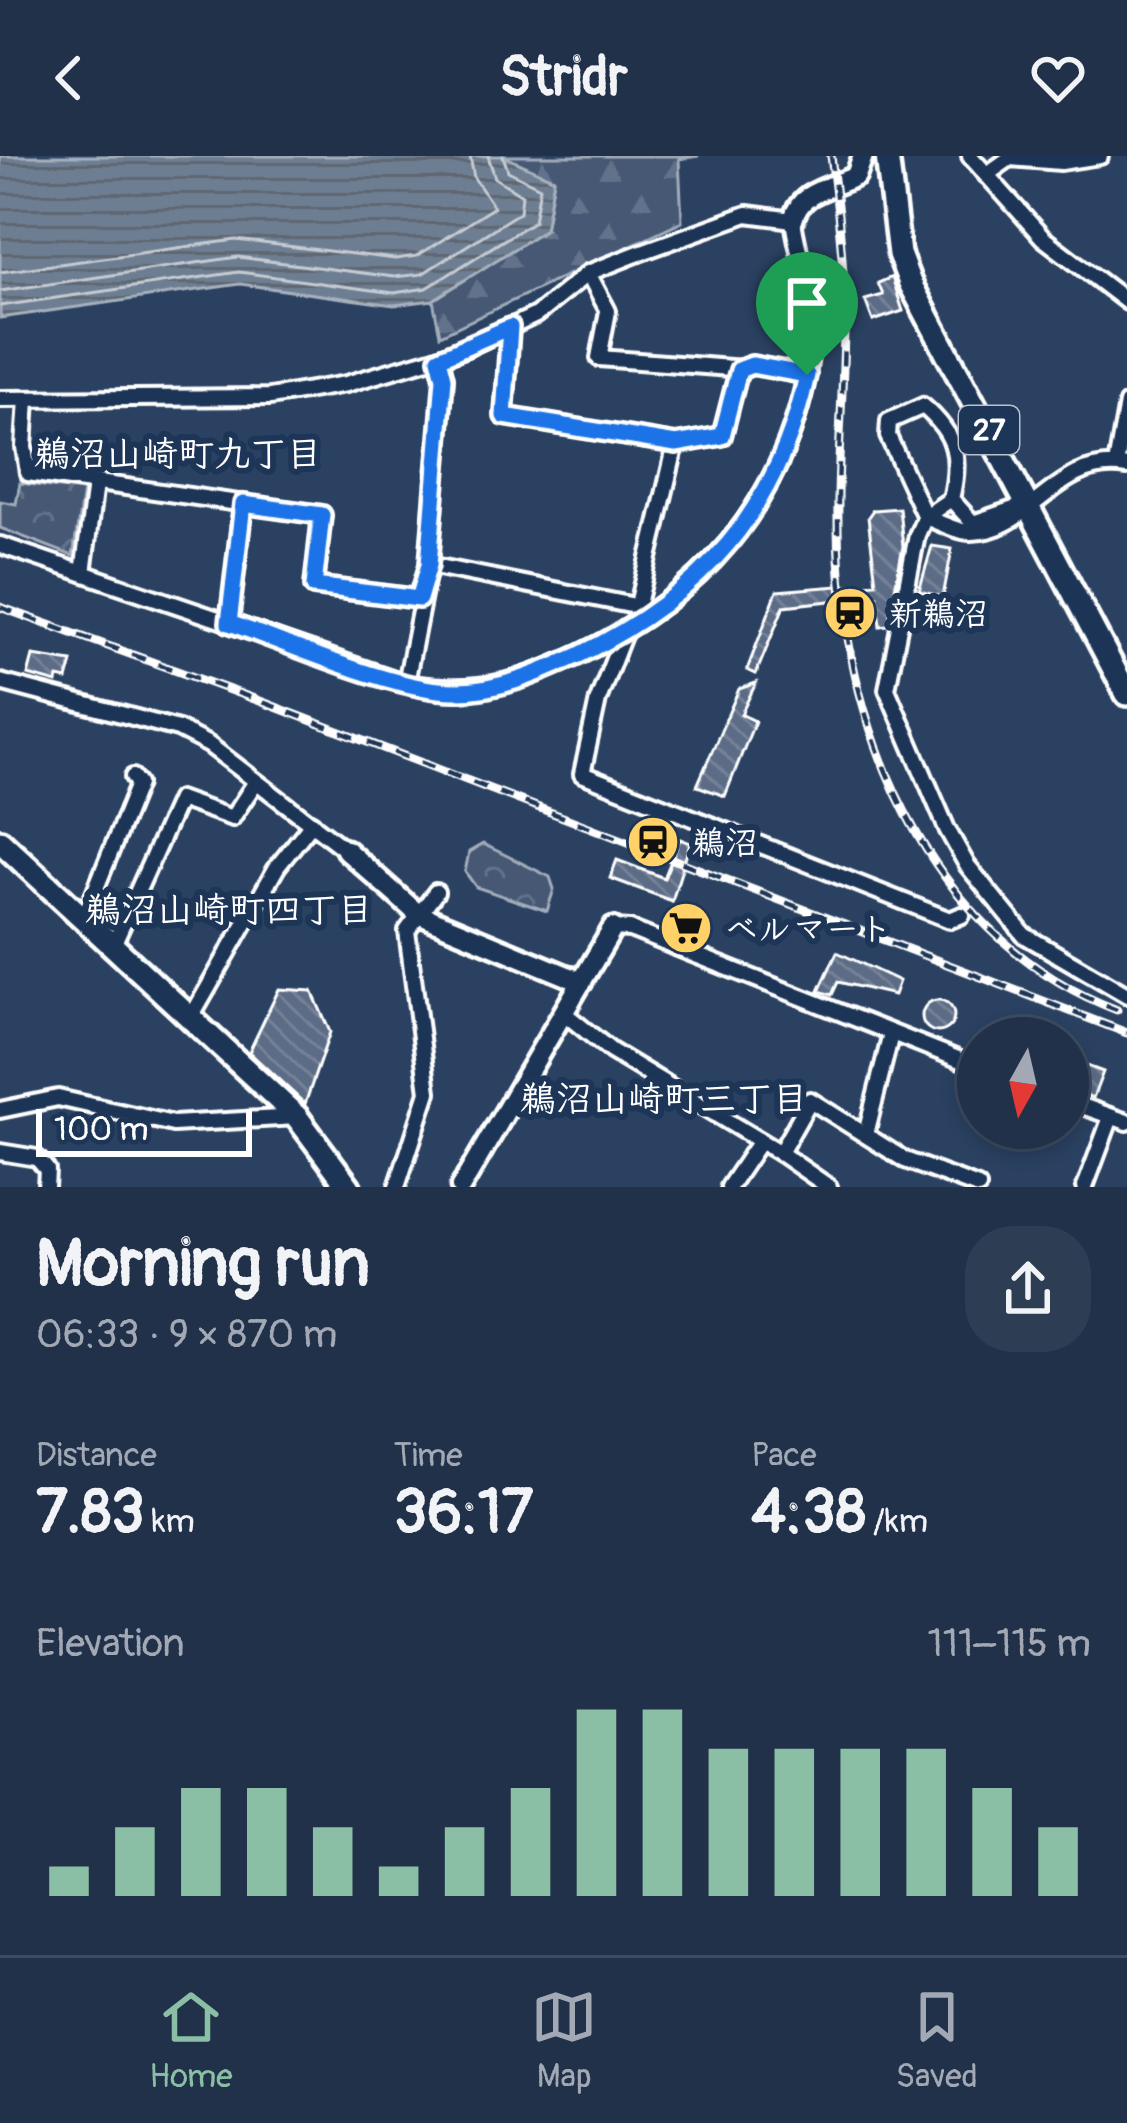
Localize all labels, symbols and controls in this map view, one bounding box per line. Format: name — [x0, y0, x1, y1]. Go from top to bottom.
text: Stridr — [500, 44, 627, 112]
icon: back — [36, 45, 102, 111]
icon: heart — [1025, 45, 1091, 111]
pin — [756, 252, 858, 375]
icon: arrive — [774, 270, 840, 336]
road number: 27 — [959, 406, 1019, 454]
district label: 鵜沼山崎町九丁目 — [34, 432, 322, 477]
station icon: 新鵜沼 — [822, 585, 878, 641]
place label: 新鵜沼 — [889, 594, 988, 635]
station icon: 鵜沼 — [625, 814, 681, 870]
place label: 鵜沼 — [692, 823, 758, 864]
district label: 鵜沼山崎町四丁目 — [85, 888, 373, 933]
supermarket icon: ベルマート — [658, 900, 714, 956]
place label: ベルマート — [725, 909, 892, 950]
north arrow — [957, 1017, 1089, 1149]
map controls — [957, 1017, 1089, 1149]
district label: 鵜沼山崎町三丁目 — [520, 1077, 808, 1122]
scale bar — [36, 1103, 252, 1156]
text: 100 m — [54, 1109, 148, 1150]
text: Morning run — [36, 1223, 370, 1306]
button: share — [965, 1226, 1091, 1352]
text: 06:33 · 9 × 870 m — [36, 1310, 337, 1359]
text: Distance — [36, 1435, 157, 1476]
text: Time — [394, 1435, 463, 1476]
text: Pace — [751, 1435, 817, 1476]
text: 7.83 — [36, 1476, 145, 1551]
text: 36:17 — [394, 1476, 533, 1551]
text: 4:38 — [751, 1476, 866, 1551]
text: km — [145, 1501, 195, 1542]
text: /km — [866, 1501, 928, 1542]
text: Elevation — [36, 1619, 185, 1668]
text: 111–115 m — [928, 1619, 1091, 1668]
tab: Home — [149, 1984, 233, 2097]
tab: Map — [531, 1984, 597, 2097]
tab: Saved — [896, 1984, 978, 2097]

